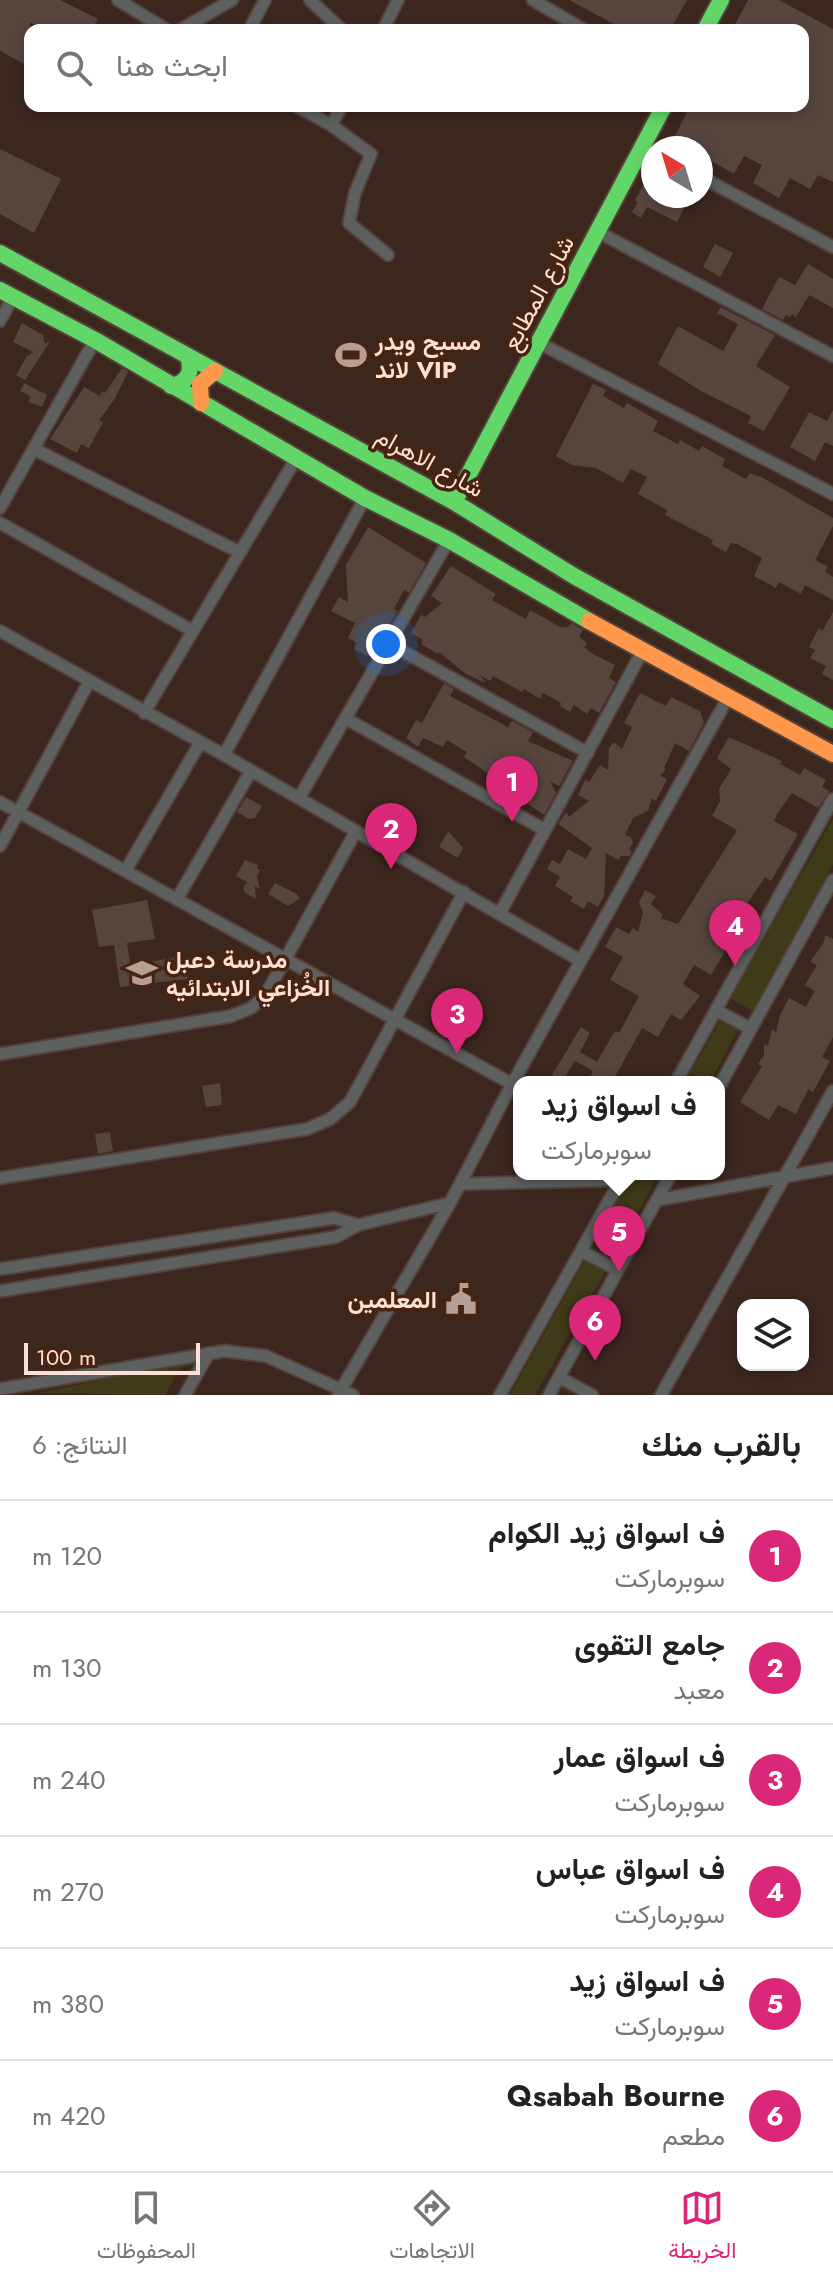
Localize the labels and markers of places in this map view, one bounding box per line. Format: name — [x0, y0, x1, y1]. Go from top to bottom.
place label: مسبح ويدر لاند VIP — [374, 324, 481, 387]
sports icon: مسبح ويدر لاند VIP — [334, 338, 368, 372]
pin: 1 — [486, 756, 538, 822]
pin: 2 — [365, 803, 417, 869]
pin: 4 — [709, 900, 761, 966]
place label: مدرسة دعبل الخُزاعي الابتدائيه — [166, 942, 330, 1008]
school or university icon: مدرسة دعبل الخُزاعي الابتدائيه — [125, 956, 159, 990]
pin: 3 — [431, 988, 483, 1054]
pin: 5 — [593, 1206, 645, 1272]
place label: المعلمين — [348, 1282, 437, 1317]
public building icon: المعلمين — [444, 1282, 478, 1316]
pin: 6 — [569, 1295, 621, 1361]

